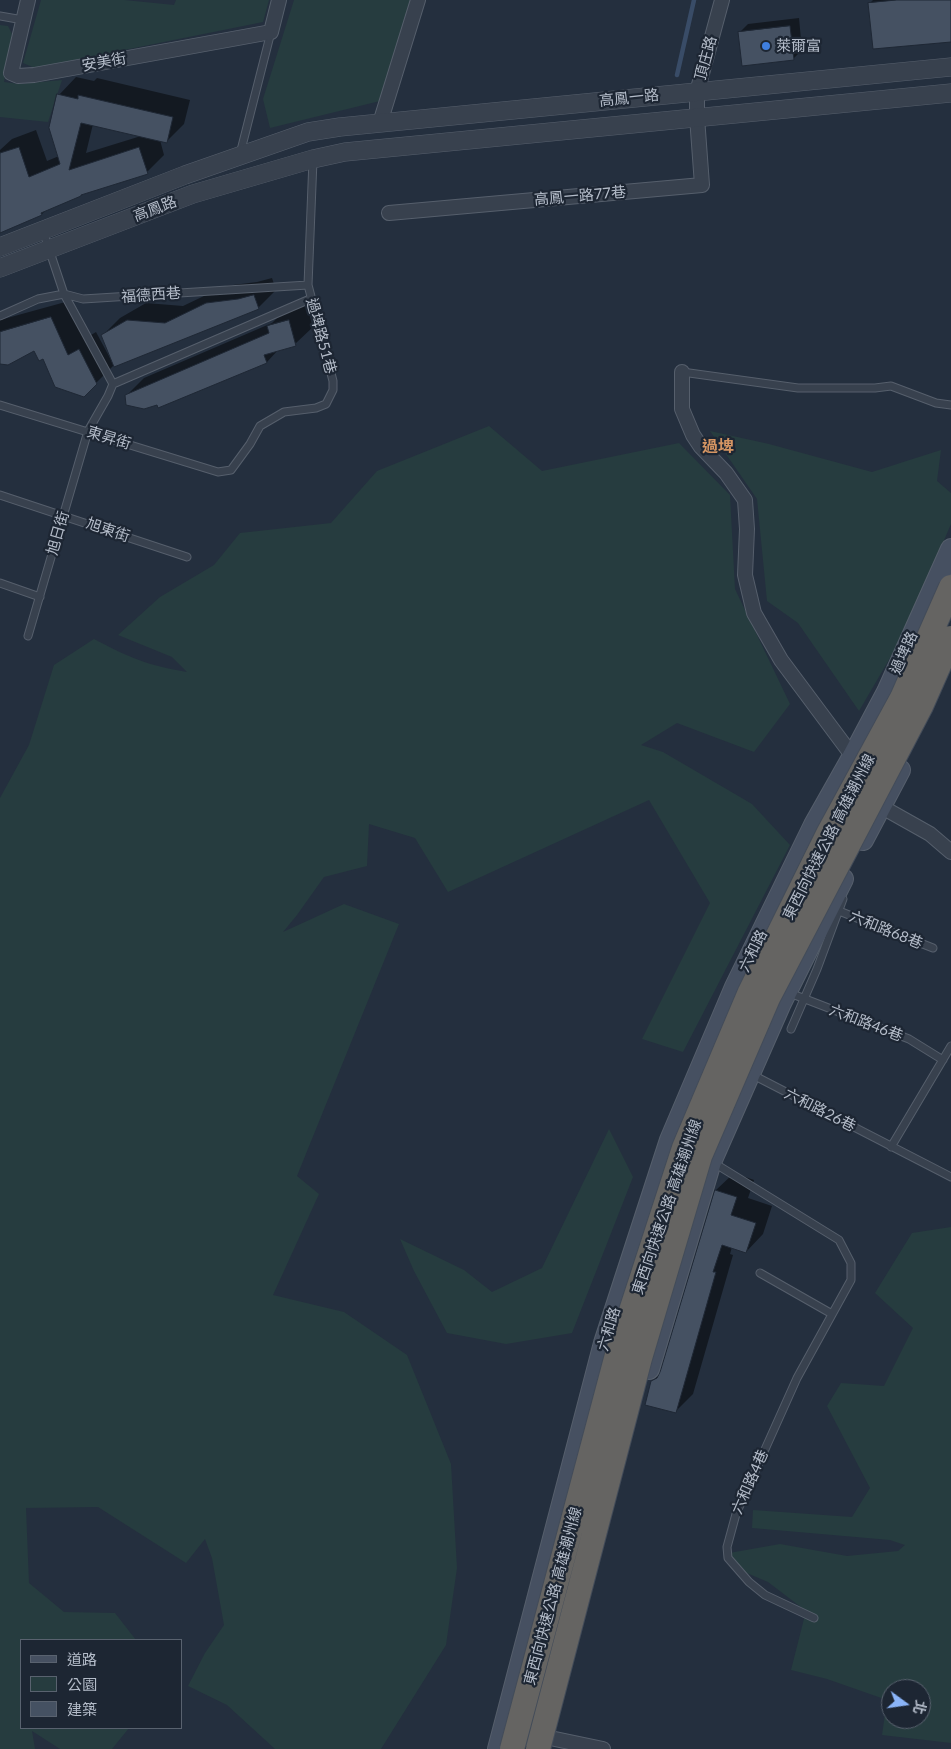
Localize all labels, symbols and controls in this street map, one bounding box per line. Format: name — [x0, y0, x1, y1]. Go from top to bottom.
street label: 頂庄路 — [691, 34, 721, 82]
place label: 萊爾富 — [776, 37, 821, 55]
marker: 萊爾富 — [760, 40, 772, 52]
street label: 安美街 — [80, 49, 128, 75]
street label: 高鳳一路 — [598, 86, 660, 110]
street label: 高鳳一路77巷 — [533, 183, 627, 209]
street label: 高鳳路 — [131, 193, 179, 225]
street label: 福德西巷 — [120, 284, 182, 306]
street label: 過埤路51巷 — [302, 296, 340, 376]
street label: 東昇街 — [85, 423, 133, 453]
district label: 過埤 — [702, 437, 734, 457]
street label: 旭日街 — [43, 509, 73, 557]
street label: 旭東街 — [84, 514, 132, 546]
street label: 過埤路 — [887, 629, 921, 677]
street label: 東西向快速公路 高雄潮州線 — [779, 751, 879, 923]
street label: 六和路68巷 — [847, 907, 925, 953]
street label: 六和路 — [735, 927, 771, 975]
street label: 六和路46巷 — [827, 1001, 905, 1045]
street label: 六和路26巷 — [781, 1084, 859, 1136]
street label: 東西向快速公路 高雄潮州線 — [629, 1117, 705, 1297]
street label: 六和路 — [594, 1305, 624, 1353]
street label: 六和路4巷 — [728, 1447, 772, 1517]
street label: 東西向快速公路 高雄潮州線 — [521, 1505, 585, 1687]
legend — [20, 1639, 182, 1729]
text: 道路 — [67, 1650, 97, 1668]
text: 公園 — [67, 1675, 97, 1693]
north arrow — [881, 1679, 931, 1729]
text: 北 — [910, 1699, 930, 1716]
text: 建築 — [67, 1700, 97, 1718]

